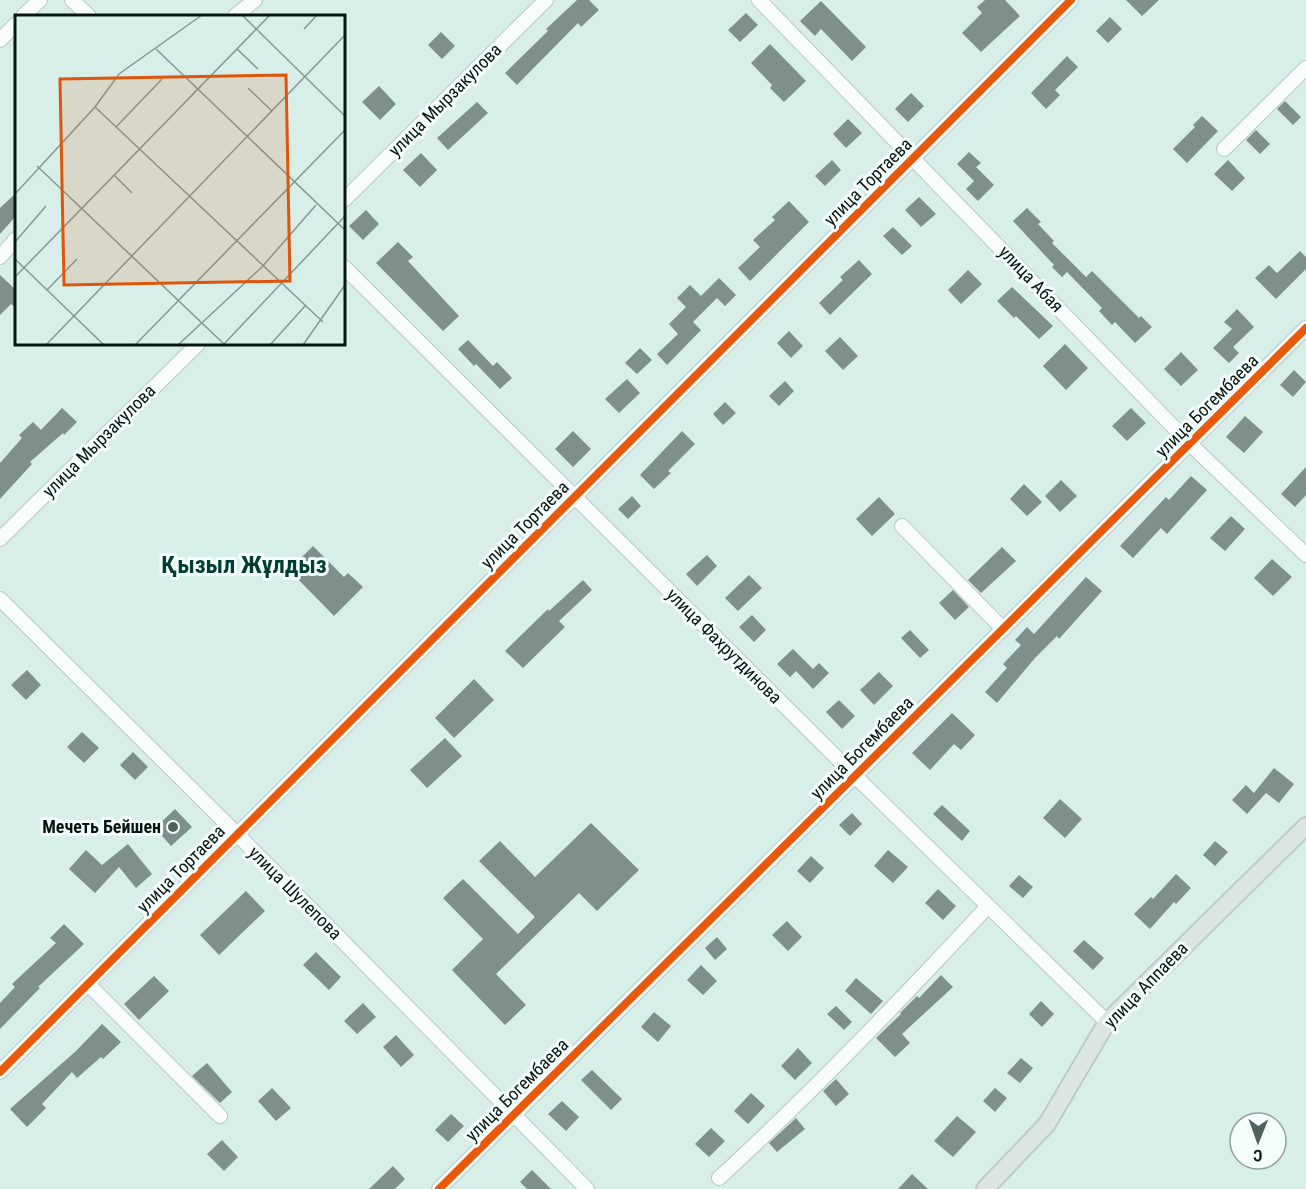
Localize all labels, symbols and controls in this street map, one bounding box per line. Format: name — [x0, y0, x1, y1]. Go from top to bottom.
inset map — [15, 15, 345, 345]
street label: улица Мырзакулова — [384, 39, 505, 160]
street label: улица Тортаева — [819, 133, 916, 230]
street label: улица Абая — [995, 241, 1068, 316]
street label: улица Богембаева — [1151, 350, 1262, 461]
street label: улица Мырзакулова — [38, 380, 159, 501]
street label: улица Тортаева — [476, 476, 573, 573]
district label: Қызыл Жұлдыз — [161, 551, 327, 579]
street label: улица Фахрутдинова — [662, 584, 786, 708]
street label: улица Богембаева — [806, 692, 917, 803]
place label: Мечеть Бейшен — [42, 816, 161, 837]
street label: улица Тортаева — [132, 820, 229, 917]
marker: Мечеть Бейшен — [166, 820, 180, 834]
street label: улица Шулепова — [244, 842, 346, 944]
street label: улица Аппаева — [1099, 937, 1192, 1032]
street label: улица Богембаева — [461, 1034, 572, 1145]
north arrow — [1228, 1111, 1288, 1171]
text: С — [1253, 1146, 1262, 1165]

